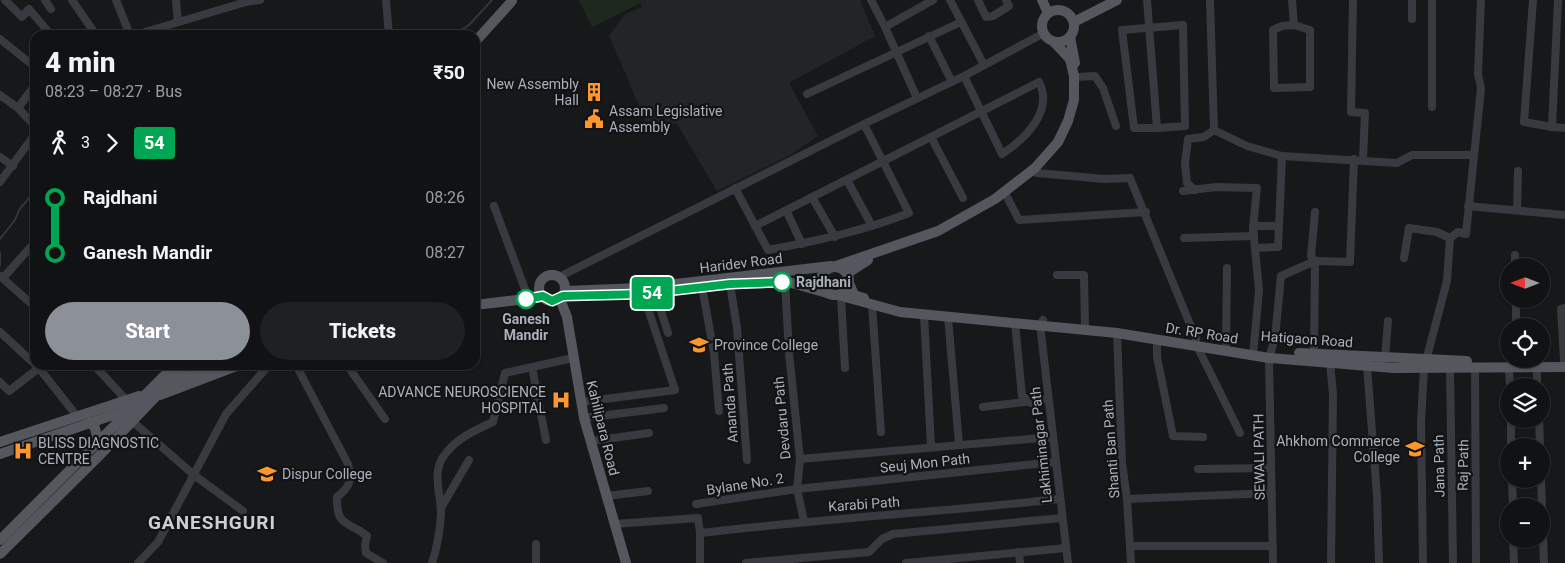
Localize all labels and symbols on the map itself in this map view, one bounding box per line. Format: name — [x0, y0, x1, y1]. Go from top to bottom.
place label: New Assembly Hall — [486, 76, 579, 108]
building icon: New Assembly Hall — [583, 81, 605, 103]
place label: Assam Legislative Assembly — [609, 103, 723, 135]
public building icon: Assam Legislative Assembly — [583, 108, 605, 130]
street label: Haridev Road — [699, 250, 783, 276]
north arrow — [1500, 258, 1550, 308]
marker: Rajdhani — [772, 272, 792, 292]
place label: Rajdhani — [796, 274, 851, 290]
line badge: 54 — [630, 277, 674, 309]
marker: Ganesh Mandir — [516, 289, 536, 309]
place label: Ganesh Mandir — [502, 311, 550, 343]
street label: Dr. RP Road — [1165, 319, 1239, 347]
street label: Hatigaon Road — [1260, 328, 1354, 350]
school or university icon: Province College — [688, 334, 710, 356]
place label: Province College — [714, 337, 818, 353]
street label: Ananda Path — [719, 363, 741, 443]
street label: Devdaru Path — [770, 376, 794, 460]
street label: Kahilipara Road — [583, 379, 623, 477]
place label: ADVANCE NEUROSCIENCE HOSPITAL — [378, 384, 546, 416]
street label: Lakhiminagar Path — [1027, 386, 1055, 504]
hospital icon: ADVANCE NEUROSCIENCE HOSPITAL — [550, 389, 572, 411]
street label: Shanti Ban Path — [1100, 399, 1122, 499]
street label: SEWALI PATH — [1250, 413, 1268, 501]
place label: Ahkhom Commerce College — [1276, 433, 1400, 465]
street label: Jana Path — [1430, 434, 1448, 498]
place label: BLISS DIAGNOSTIC CENTRE — [38, 435, 159, 467]
school or university icon: Ahkhom Commerce College — [1404, 438, 1426, 460]
street label: Raj Path — [1455, 439, 1471, 491]
hospital icon: BLISS DIAGNOSTIC CENTRE — [12, 440, 34, 462]
street label: Seuj Mon Path — [879, 450, 971, 476]
school or university icon: Dispur College — [256, 463, 278, 485]
place label: Dispur College — [282, 466, 372, 482]
street label: Bylane No. 2 — [705, 470, 785, 498]
street label: Karabi Path — [828, 494, 900, 514]
district label: GANESHGURI — [148, 511, 276, 534]

